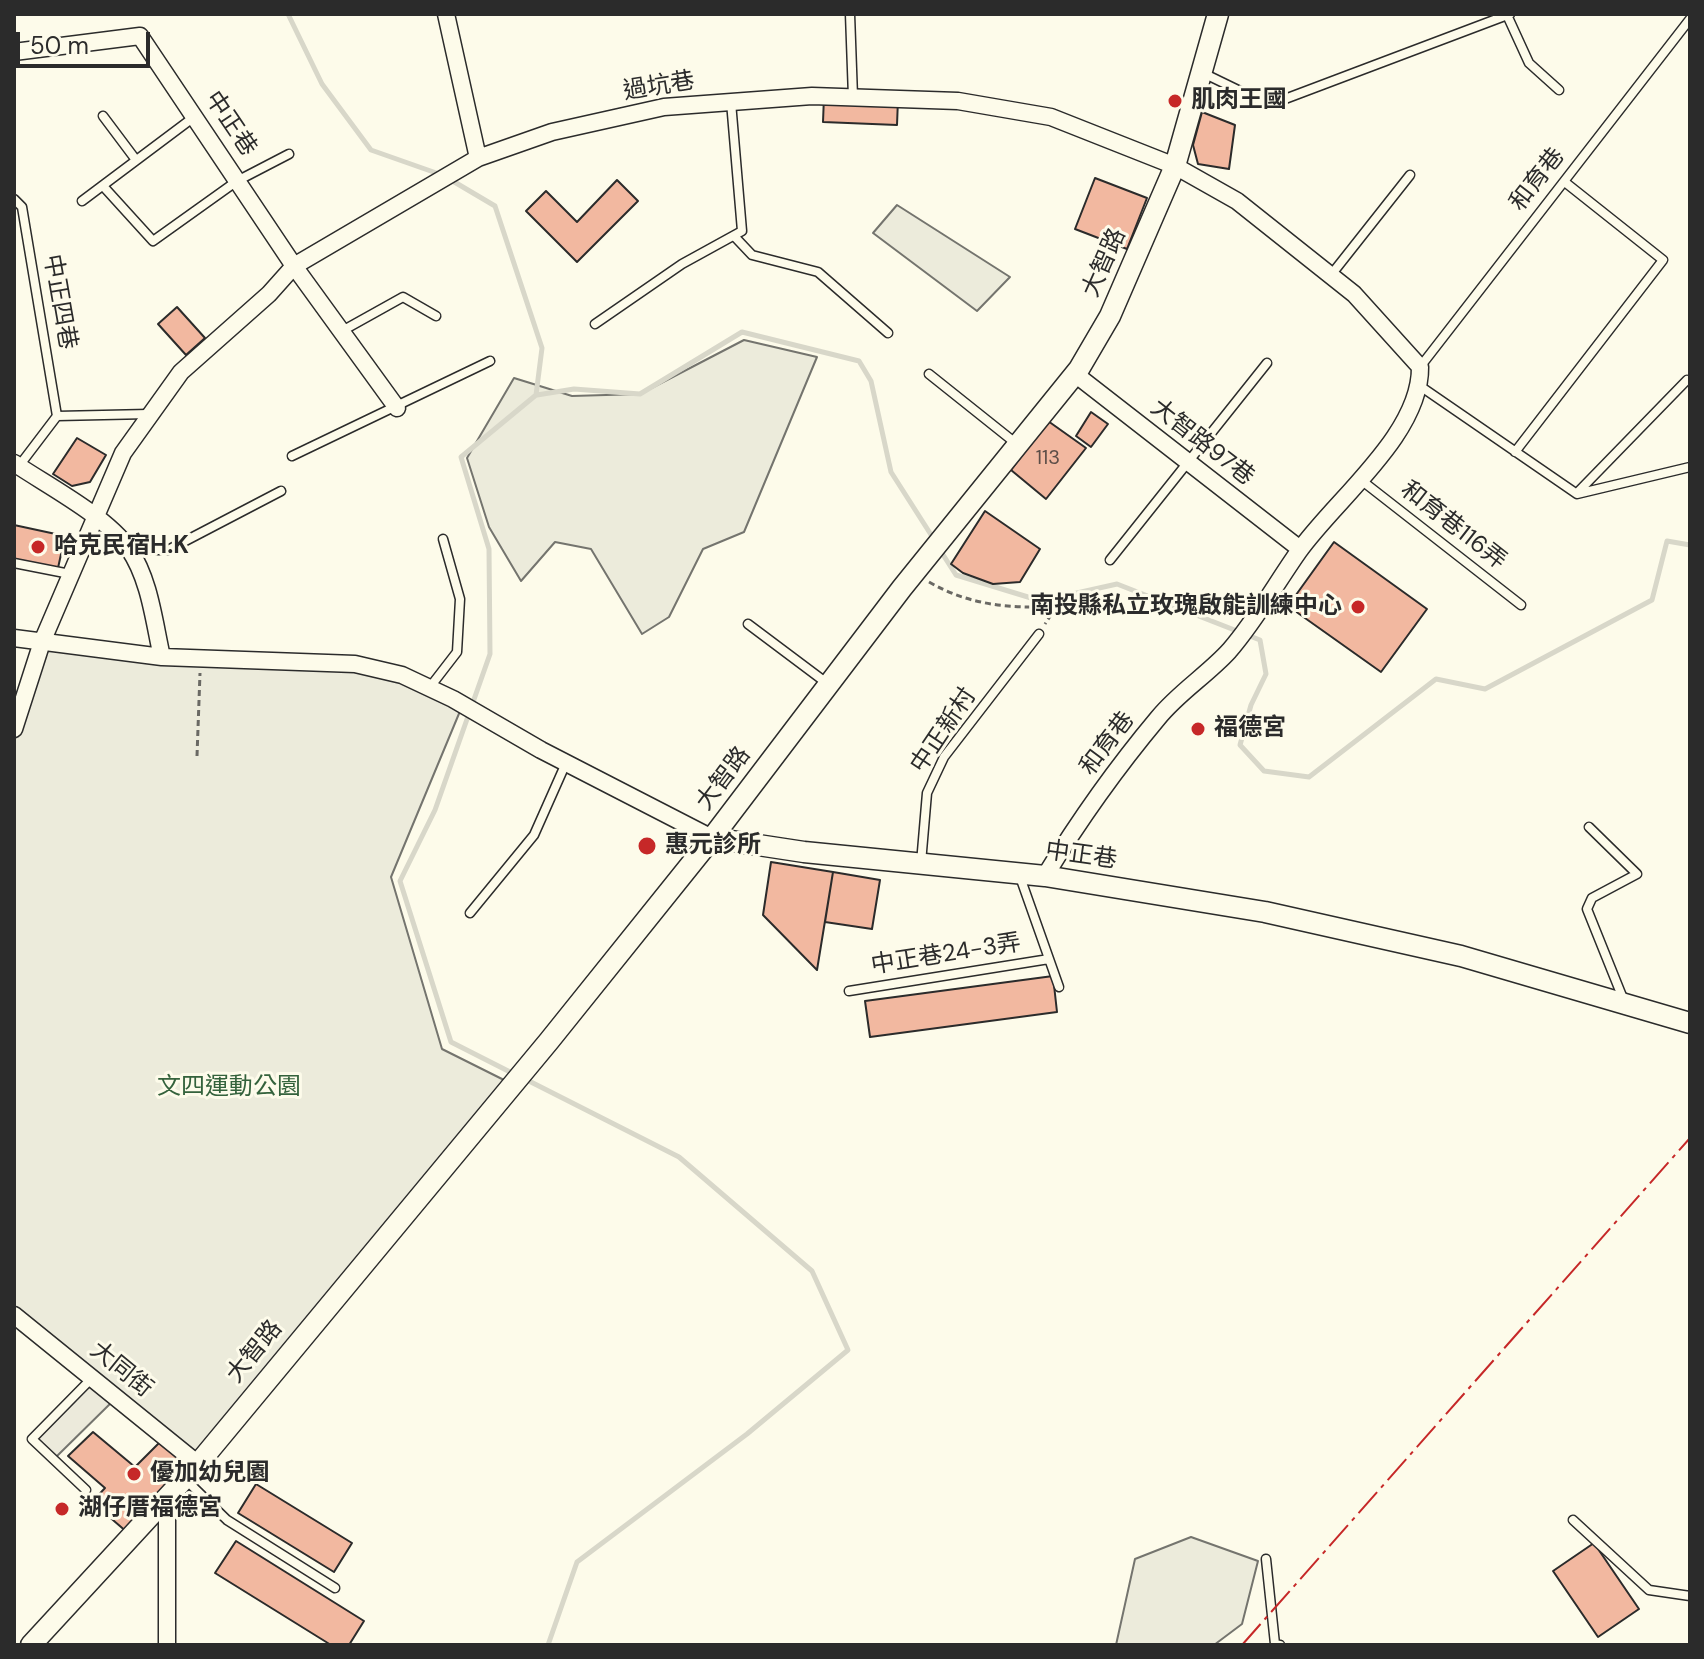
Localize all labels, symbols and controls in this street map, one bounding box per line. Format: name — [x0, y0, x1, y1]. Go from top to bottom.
scale bar — [20, 16, 154, 66]
text: 50 m — [30, 30, 89, 61]
street label: 過坑巷 — [621, 67, 697, 107]
street label: 中正巷 — [198, 86, 262, 162]
place label: 肌肉王國 — [1191, 87, 1287, 115]
marker: 肌肉王國 — [1166, 92, 1184, 110]
street label: 和育巷 — [1504, 143, 1572, 217]
street label: 大智路 — [1077, 224, 1133, 302]
street label: 中正四巷 — [36, 252, 82, 352]
street label: 大智路97巷 — [1145, 394, 1259, 492]
house number: 113 — [1036, 447, 1060, 471]
street label: 和育巷116弄 — [1394, 476, 1512, 576]
place label: 哈克民宿H.K — [54, 533, 189, 561]
marker: 哈克民宿H.K — [29, 538, 47, 556]
place label: 南投縣私立玫瑰啟能訓練中心 — [1030, 593, 1342, 621]
marker: 南投縣私立玫瑰啟能訓練中心 — [1349, 598, 1367, 616]
street label: 中正新村 — [905, 683, 983, 779]
street label: 和育巷 — [1075, 707, 1141, 781]
place label: 福德宮 — [1214, 715, 1286, 743]
marker: 福德宮 — [1189, 720, 1207, 738]
street label: 大智路 — [691, 742, 757, 816]
place label: 惠元診所 — [665, 832, 761, 860]
marker: 惠元診所 — [636, 835, 658, 857]
street label: 中正巷 — [1043, 837, 1119, 875]
street label: 中正巷24-3弄 — [869, 929, 1023, 981]
park label: 文四運動公園 — [157, 1074, 301, 1102]
street label: 大智路 — [221, 1315, 289, 1389]
street label: 大同街 — [84, 1336, 158, 1404]
place label: 優加幼兒園 — [150, 1460, 270, 1488]
marker: 優加幼兒園 — [125, 1465, 143, 1483]
place label: 湖仔厝福德宮 — [78, 1495, 222, 1523]
marker: 湖仔厝福德宮 — [53, 1500, 71, 1518]

